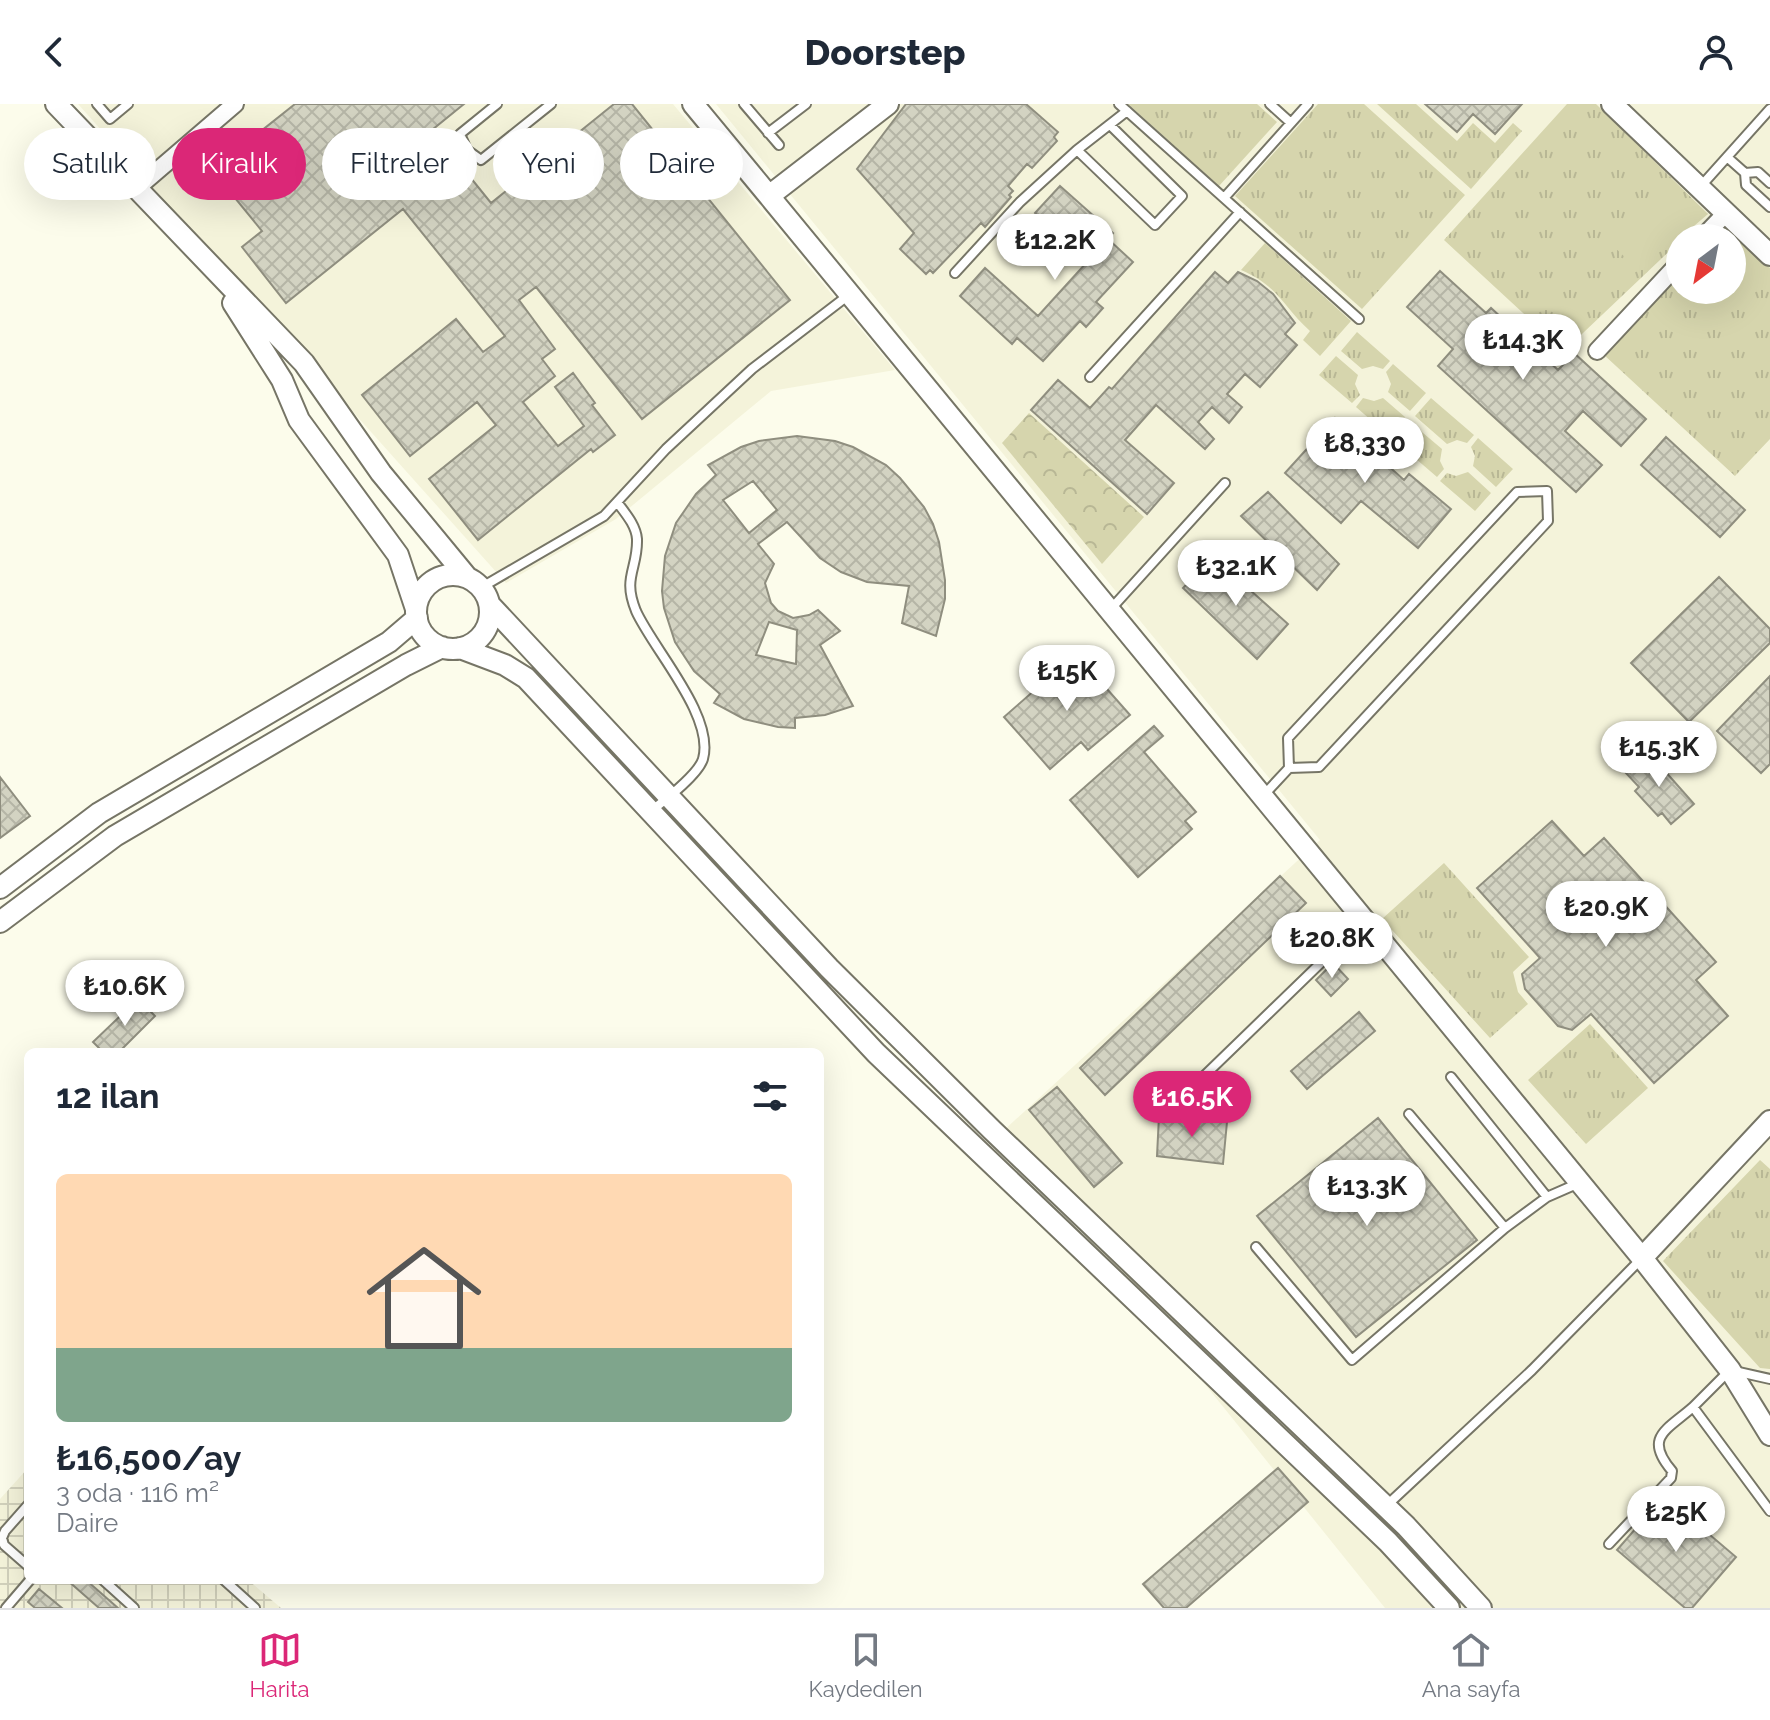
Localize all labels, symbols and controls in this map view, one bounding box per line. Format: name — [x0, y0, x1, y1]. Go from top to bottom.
icon: back — [32, 30, 76, 74]
icon: person — [1694, 30, 1738, 74]
text: Doorstep — [805, 31, 965, 73]
chip: Satılık — [24, 128, 156, 200]
chip: Kiralık — [172, 128, 306, 200]
chip: Filtreler — [322, 128, 477, 200]
chip: Yeni — [493, 128, 604, 200]
chip: Daire — [620, 128, 743, 200]
pin: ₺12.2K — [990, 214, 1120, 282]
north arrow — [1666, 224, 1746, 304]
map controls — [1666, 224, 1746, 304]
text: ₺12.2K — [1015, 225, 1095, 255]
pin: ₺14.3K — [1458, 314, 1588, 382]
text: ₺14.3K — [1483, 325, 1563, 355]
pin: ₺8,330 — [1300, 417, 1430, 485]
text: ₺8,330 — [1324, 428, 1406, 458]
pin: ₺32.1K — [1171, 540, 1301, 608]
text: ₺32.1K — [1196, 551, 1276, 581]
pin: ₺15K — [1020, 645, 1114, 713]
text: ₺15K — [1037, 656, 1097, 686]
pin: ₺15.3K — [1594, 721, 1724, 789]
text: ₺15.3K — [1619, 732, 1699, 762]
pin: ₺20.9K — [1541, 881, 1671, 949]
text: ₺20.9K — [1564, 892, 1648, 922]
pin: ₺20.8K — [1267, 912, 1397, 980]
text: ₺20.8K — [1289, 923, 1375, 953]
pin: ₺10.6K — [60, 960, 190, 1028]
text: ₺10.6K — [83, 971, 167, 1001]
pin: ₺16.5K — [1127, 1071, 1257, 1139]
icon: filters — [748, 1074, 792, 1118]
text: 12 ilan — [56, 1076, 160, 1116]
text: ₺16.5K — [1151, 1082, 1233, 1112]
pin: ₺13.3K — [1302, 1160, 1432, 1228]
text: ₺13.3K — [1327, 1171, 1407, 1201]
icon: home — [352, 1226, 496, 1370]
text: ₺16,500/ay — [56, 1438, 242, 1478]
text: 3 oda · 116 m² — [56, 1478, 219, 1508]
pin: ₺25K — [1629, 1486, 1723, 1554]
text: ₺25K — [1645, 1497, 1707, 1527]
text: Daire — [56, 1508, 118, 1538]
tab: Harita — [250, 1628, 310, 1702]
tab: Kaydedilen — [809, 1628, 923, 1702]
tab: Ana sayfa — [1422, 1628, 1520, 1702]

